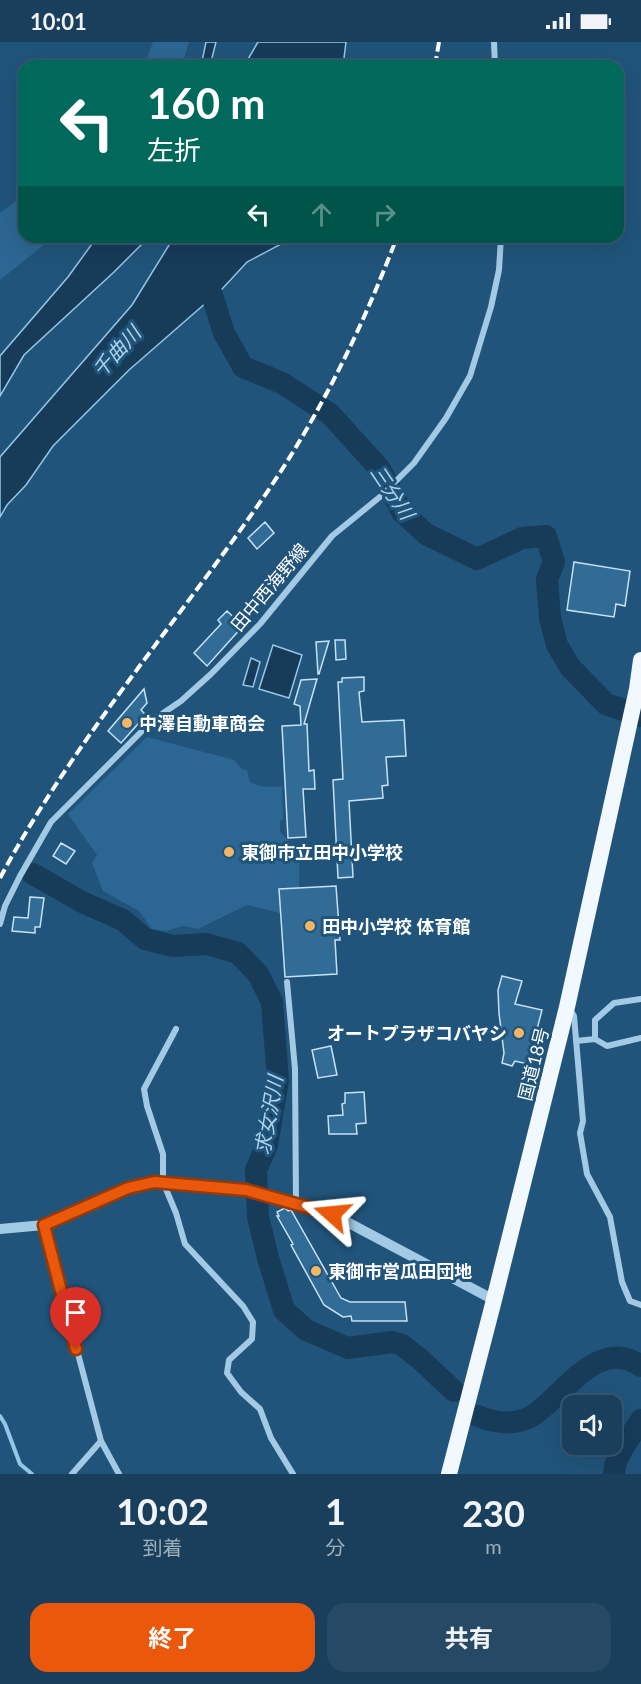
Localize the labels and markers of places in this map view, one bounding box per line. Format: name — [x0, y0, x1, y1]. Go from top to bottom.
place label: 中澤自動車商会 — [139, 712, 265, 734]
marker: 中澤自動車商会 — [120, 716, 134, 730]
place label: 東御市立田中小学校 — [241, 841, 403, 863]
marker: 東御市立田中小学校 — [222, 845, 236, 859]
place label: 田中小学校 体育館 — [322, 915, 470, 937]
marker: 田中小学校 体育館 — [303, 919, 317, 933]
place label: オートプラザコバヤシ — [327, 1022, 507, 1044]
marker: オートプラザコバヤシ — [512, 1026, 526, 1040]
place label: 東御市営瓜田団地 — [328, 1260, 472, 1282]
marker: 東御市営瓜田団地 — [309, 1264, 323, 1278]
pin — [50, 1287, 101, 1349]

